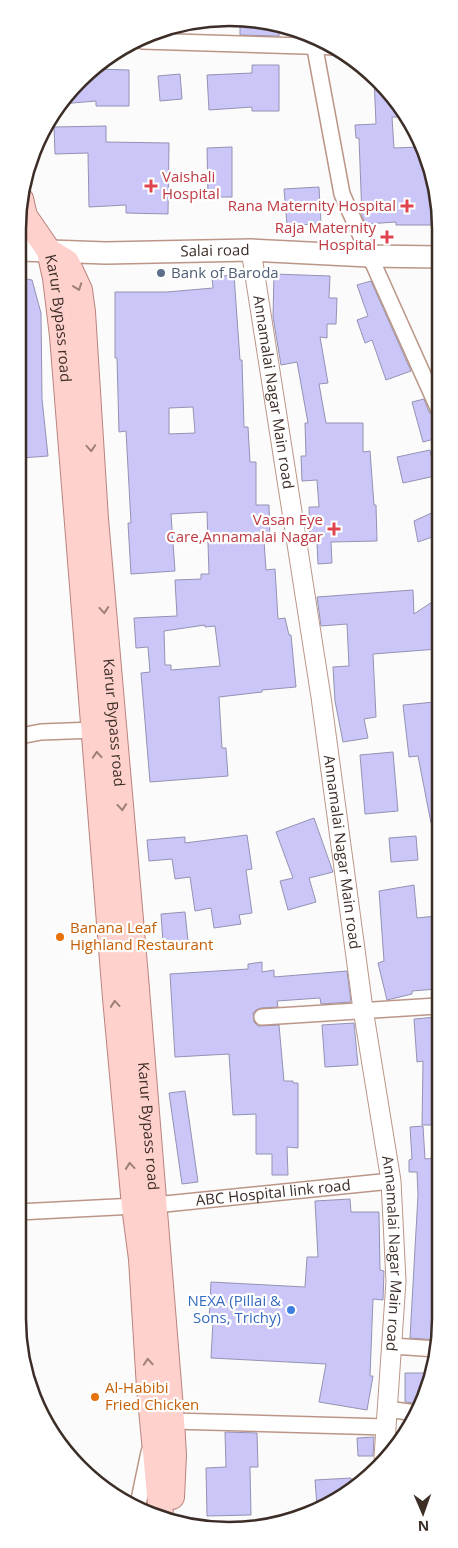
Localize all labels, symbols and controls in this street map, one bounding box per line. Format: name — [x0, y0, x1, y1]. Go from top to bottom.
place label: Vaishali Hospital — [162, 166, 220, 203]
marker: Vaishali Hospital — [144, 179, 158, 193]
place label: Rana Maternity Hospital — [228, 195, 396, 215]
marker: Rana Maternity Hospital — [400, 199, 414, 213]
place label: Raja Maternity Hospital — [275, 217, 376, 254]
marker: Raja Maternity Hospital — [380, 230, 394, 244]
street label: Salai road — [180, 239, 250, 260]
street label: Karur Bypass road — [41, 252, 77, 383]
place label: Bank of Baroda — [171, 262, 279, 282]
marker: Bank of Baroda — [155, 267, 167, 279]
one-way arrow — [72, 282, 82, 291]
street label: Annamalai Nagar Main road — [249, 294, 299, 490]
one-way arrow — [86, 444, 97, 452]
place label: Vasan Eye Care,Annamalai Nagar — [166, 509, 323, 546]
marker: Vasan Eye Care,Annamalai Nagar — [327, 522, 341, 536]
one-way arrow — [99, 606, 110, 614]
street label: Karur Bypass road — [99, 658, 130, 787]
one-way arrow — [91, 750, 102, 758]
street label: Annamalai Nagar Main road — [320, 754, 366, 950]
one-way arrow — [116, 803, 127, 811]
place label: Banana Leaf Highland Restaurant — [70, 917, 213, 954]
marker: Banana Leaf Highland Restaurant — [54, 931, 66, 943]
one-way arrow — [110, 1000, 121, 1008]
street label: Karur Bypass road — [134, 1061, 164, 1191]
street label: Annamalai Nagar Main road — [378, 1154, 407, 1352]
one-way arrow — [125, 1161, 136, 1169]
street label: ABC Hospital link road — [195, 1174, 351, 1210]
place label: NEXA (Pillai & Sons, Trichy) — [188, 1290, 281, 1327]
marker: NEXA (Pillai & Sons, Trichy) — [285, 1304, 297, 1316]
one-way arrow — [142, 1358, 153, 1366]
place label: Al-Habibi Fried Chicken — [105, 1377, 199, 1414]
marker: Al-Habibi Fried Chicken — [89, 1391, 101, 1403]
north arrow — [398, 1488, 448, 1538]
text: N — [417, 1517, 429, 1536]

